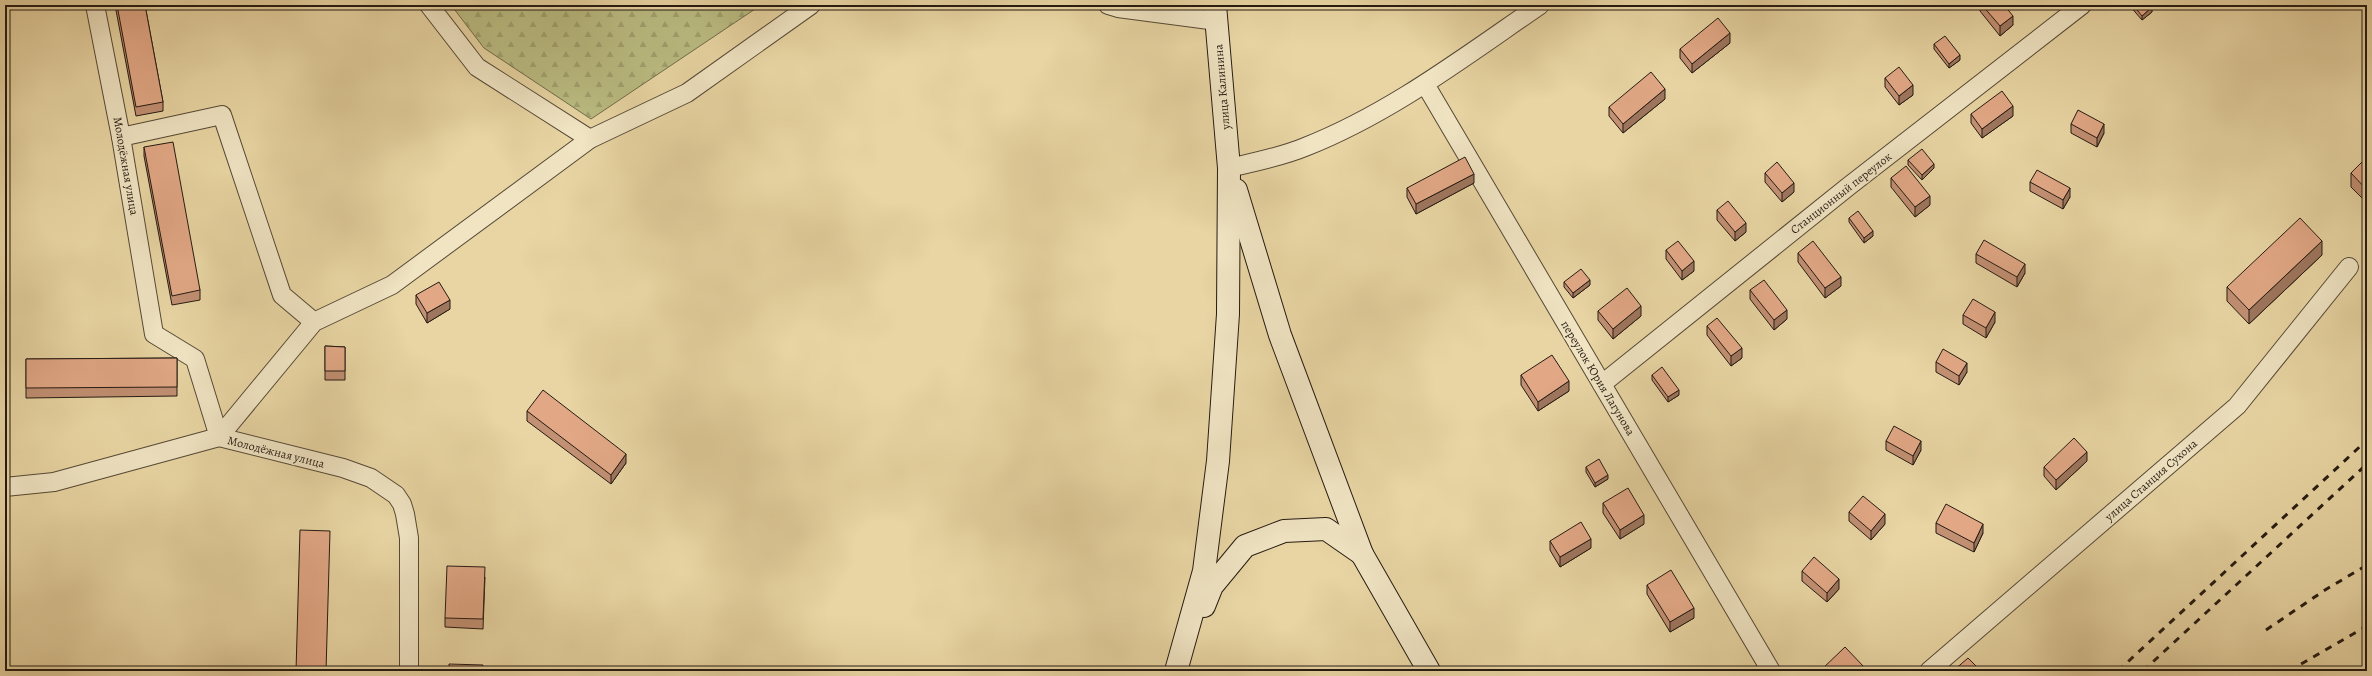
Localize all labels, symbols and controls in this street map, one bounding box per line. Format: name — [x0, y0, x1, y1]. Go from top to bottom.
street label: улица Калинина — [1210, 43, 1234, 131]
street label: Молодёжная улица — [109, 116, 143, 217]
street label: Станционный переулок — [1787, 148, 1895, 238]
street label: переулок Юрия Лагунова — [1557, 318, 1639, 439]
street label: Молодёжная улица — [226, 432, 327, 472]
street label: улица Станция Сухона — [2101, 435, 2201, 525]

